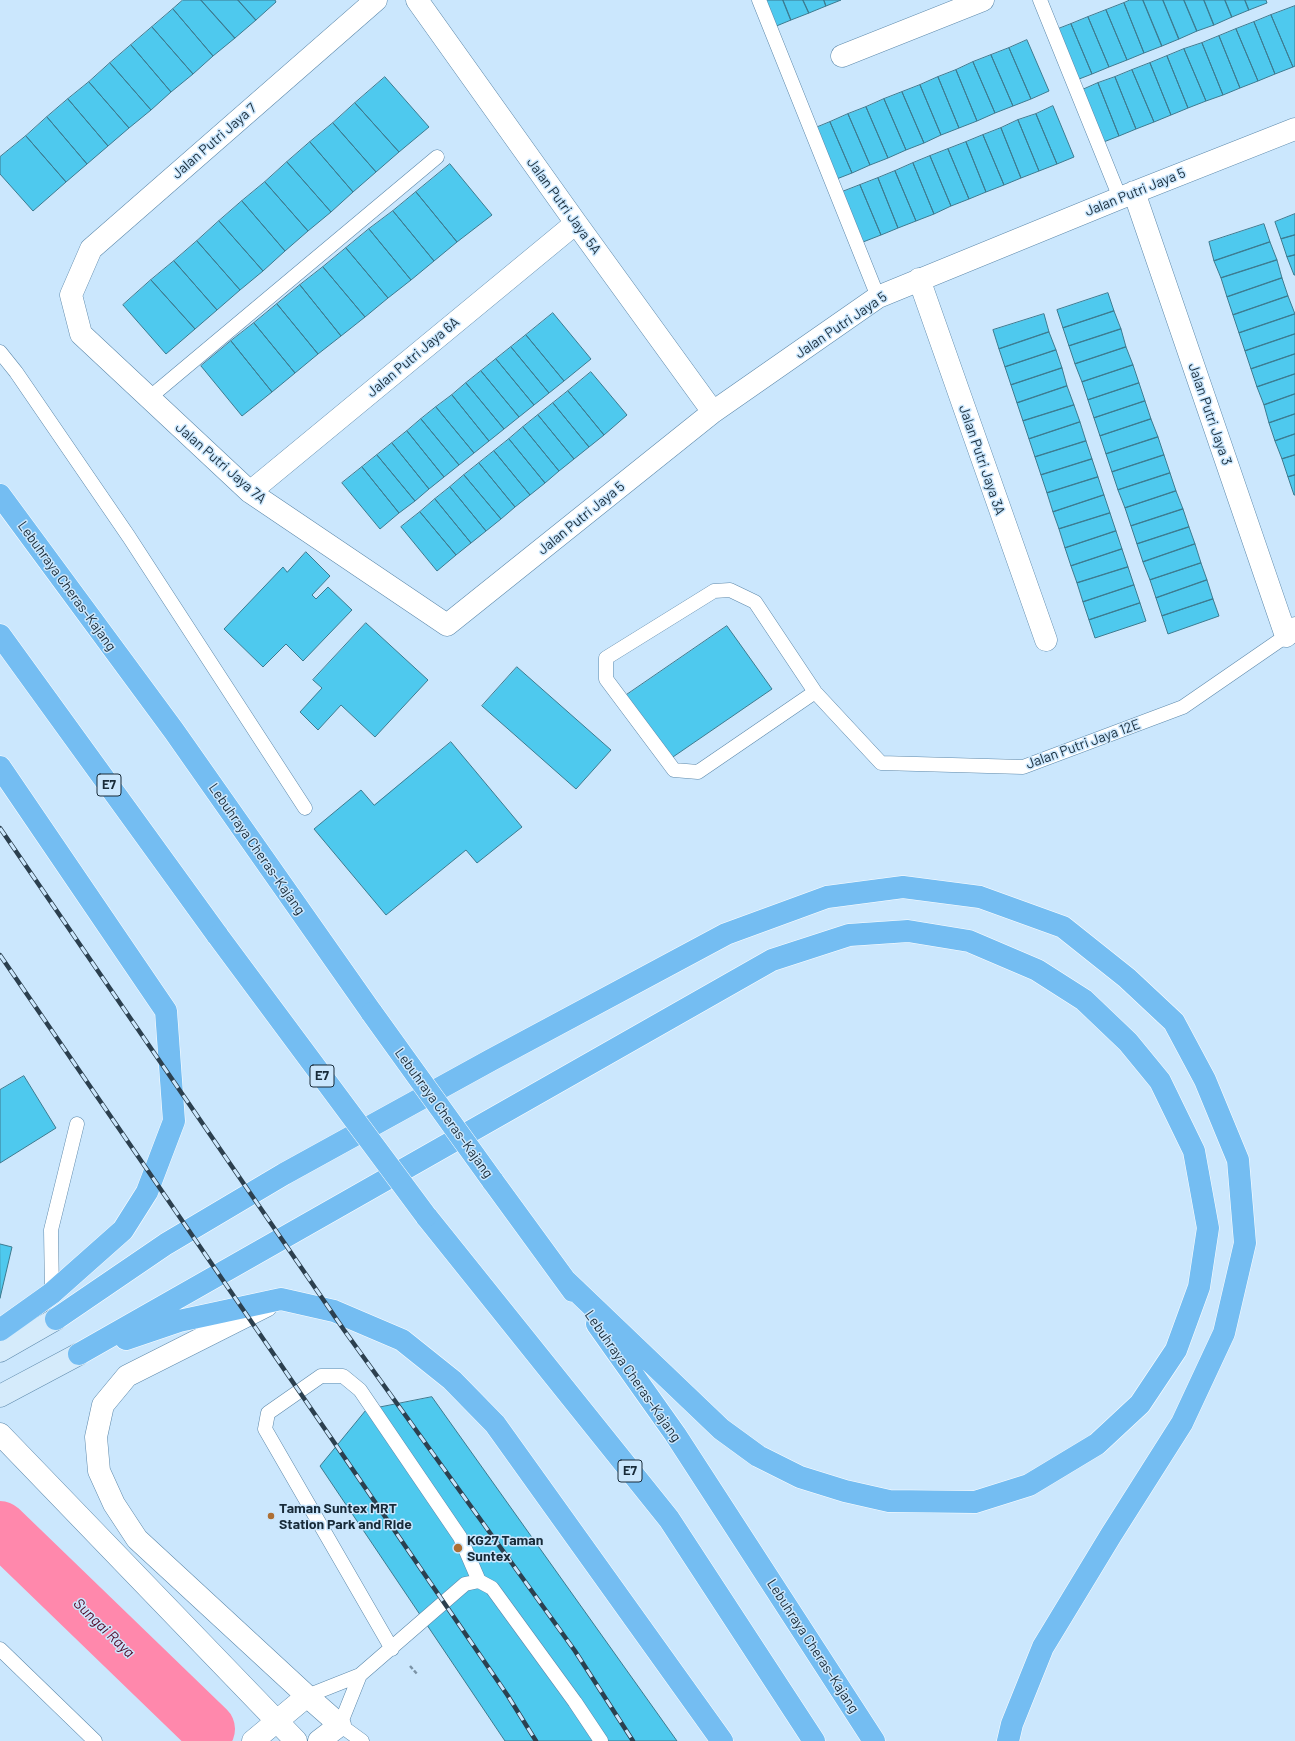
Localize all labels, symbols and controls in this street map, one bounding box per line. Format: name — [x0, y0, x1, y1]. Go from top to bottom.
street label: Jalan Putri Jaya 7 — [168, 100, 260, 182]
street label: Jalan Putri Jaya 5A — [523, 154, 605, 258]
street label: Jalan Putri Jaya 5 — [1082, 164, 1188, 220]
street label: Jalan Putri Jaya 5 — [792, 288, 890, 362]
street label: Jalan Putri Jaya 6A — [363, 313, 463, 401]
street label: Jalan Putri Jaya 3 — [1185, 361, 1235, 467]
street label: Jalan Putri Jaya 3A — [955, 403, 1009, 517]
street label: Jalan Putri Jaya 7A — [172, 419, 270, 507]
street label: Jalan Putri Jaya 5 — [534, 478, 628, 558]
street label: Lebuhraya Cheras–Kajang — [14, 518, 120, 654]
street label: Jalan Putri Jaya 12E — [1023, 715, 1143, 773]
road number: E7 — [97, 774, 121, 796]
street label: Lebuhraya Cheras–Kajang — [205, 780, 309, 918]
street label: Lebuhraya Cheras–Kajang — [391, 1045, 497, 1181]
road number: E7 — [310, 1065, 334, 1087]
street label: Lebuhraya Cheras–Kajang — [581, 1307, 685, 1445]
road number: E7 — [618, 1460, 642, 1482]
place label: Taman Suntex MRT Station Park and Ride — [279, 1500, 412, 1532]
marker: Taman Suntex MRT Station Park and Ride — [266, 1511, 276, 1521]
place label: KG27 Taman Suntex — [467, 1532, 543, 1564]
marker: KG27 Taman Suntex — [452, 1542, 464, 1554]
street label: Lebuhraya Cheras–Kajang — [763, 1576, 863, 1716]
water label: Sungai Raya — [70, 1595, 138, 1661]

